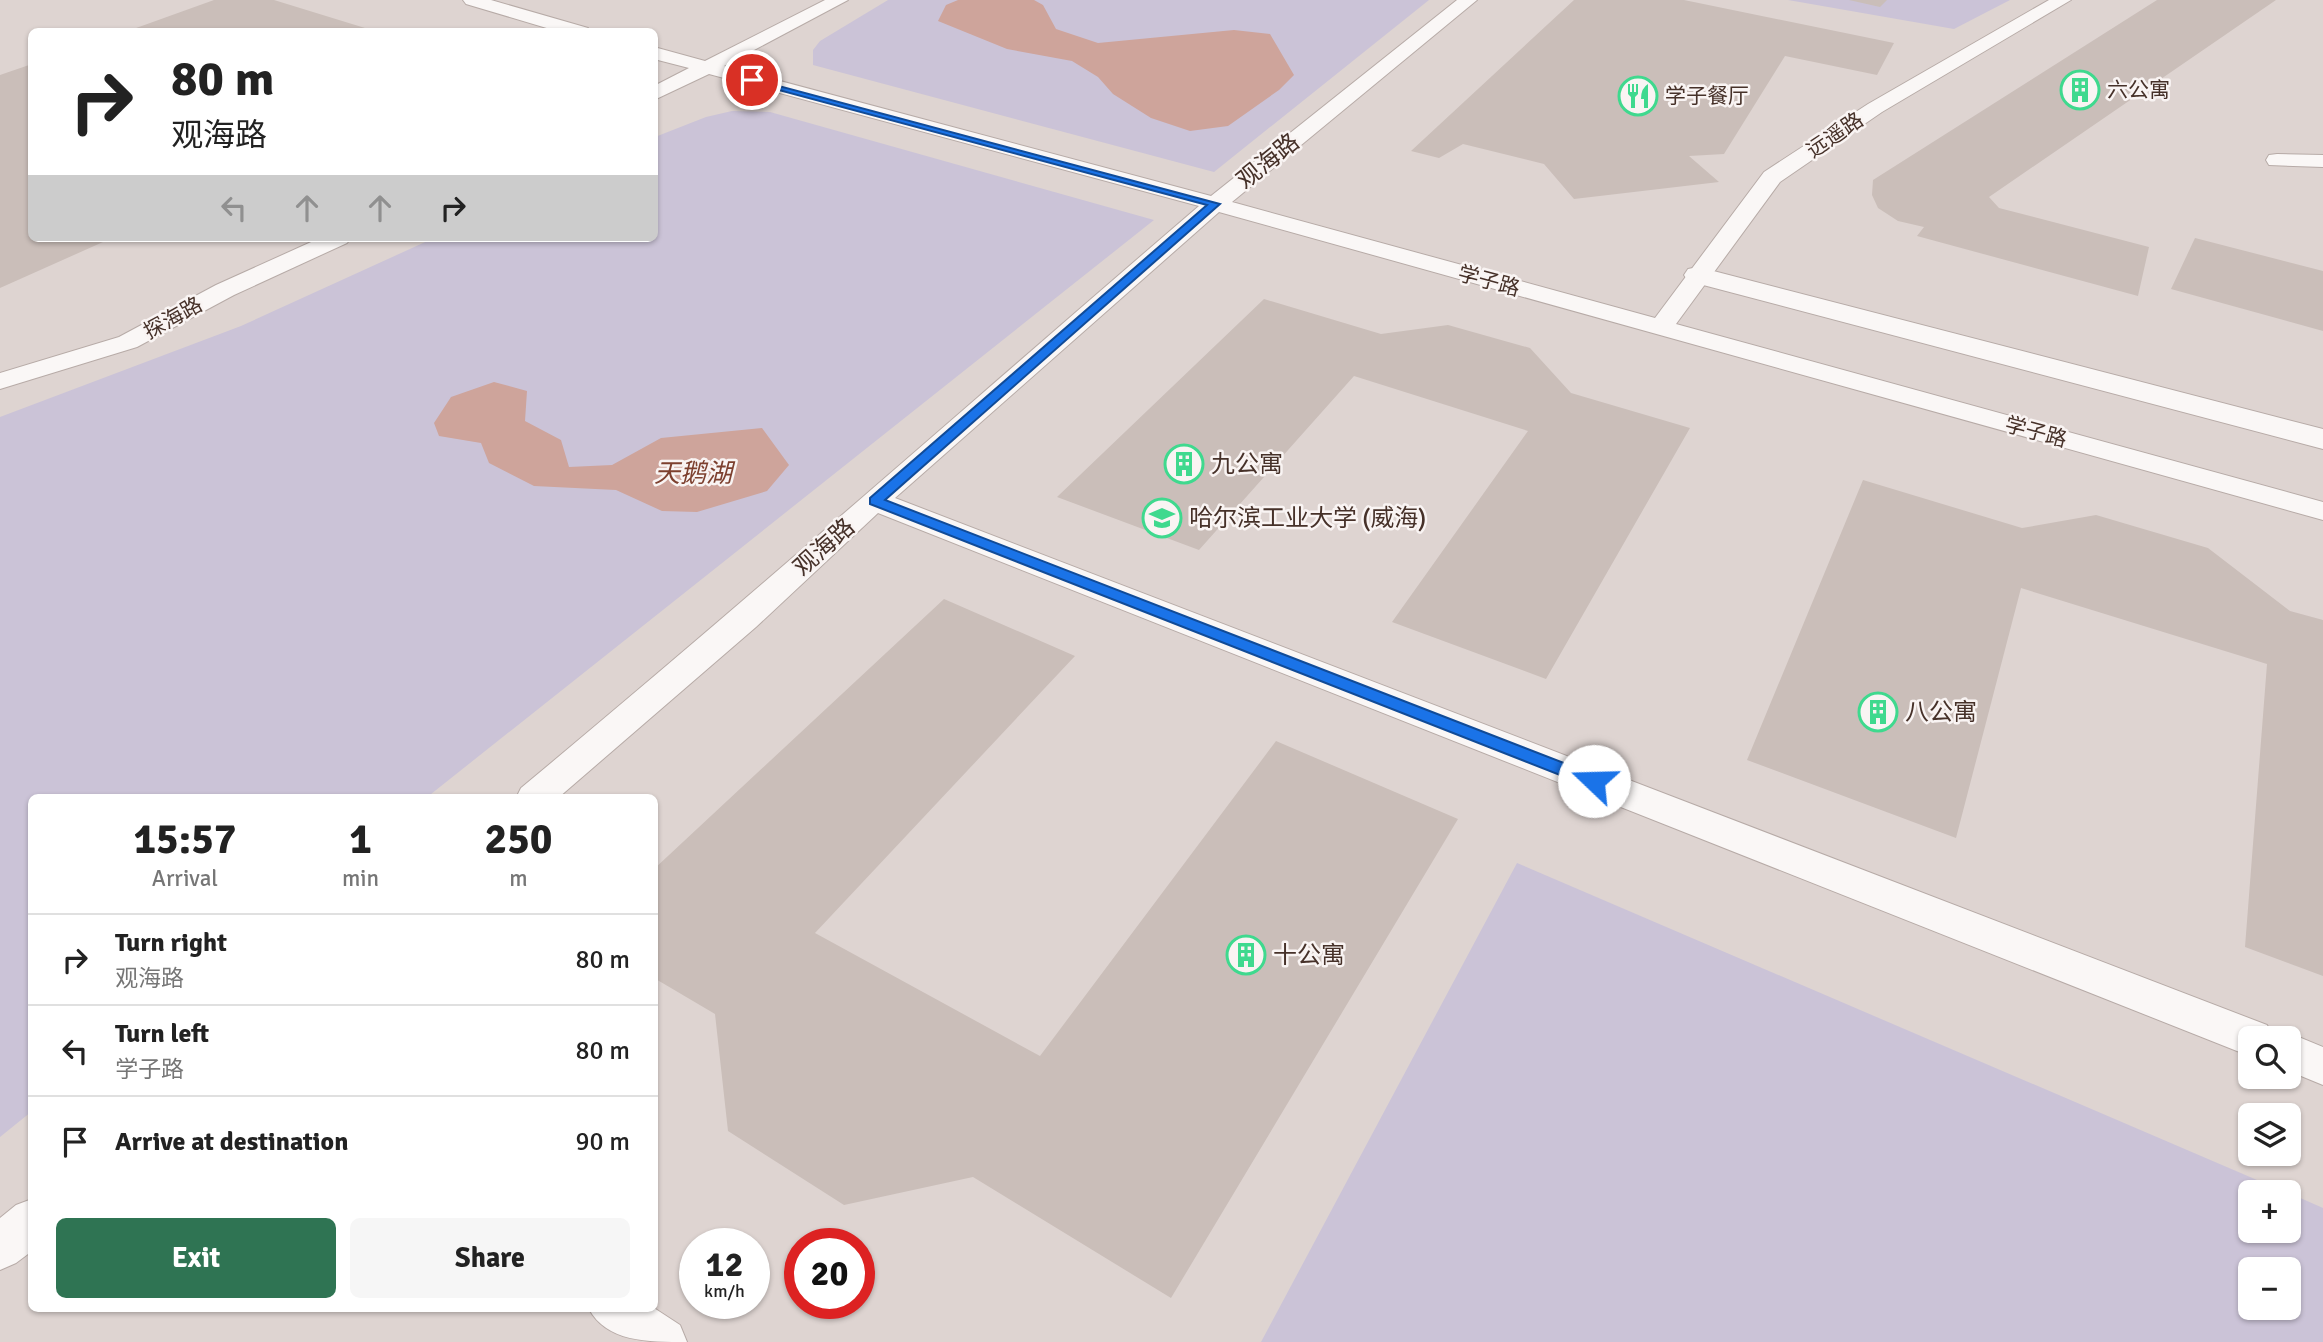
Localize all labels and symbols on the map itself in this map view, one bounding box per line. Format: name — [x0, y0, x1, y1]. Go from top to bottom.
pin — [722, 50, 782, 110]
building icon: 六公寓 — [2059, 69, 2101, 111]
restaurant icon: 学子餐厅 — [1617, 75, 1659, 117]
place label: 六公寓 — [2107, 77, 2170, 103]
place label: 学子餐厅 — [1665, 83, 1749, 109]
street label: 远遥路 — [1802, 107, 1868, 163]
street label: 观海路 — [1231, 127, 1305, 195]
street label: 学子路 — [1455, 260, 1523, 302]
street label: 探海路 — [139, 291, 207, 345]
street label: 学子路 — [2002, 411, 2070, 453]
building icon: 九公寓 — [1163, 443, 1205, 485]
place label: 九公寓 — [1211, 449, 1283, 479]
water label: 天鹅湖 — [654, 458, 736, 490]
school or university icon: 哈尔滨工业大学 (威海) — [1141, 497, 1183, 539]
place label: 哈尔滨工业大学 (威海) — [1189, 503, 1426, 533]
street label: 观海路 — [787, 512, 861, 582]
building icon: 八公寓 — [1857, 691, 1899, 733]
place label: 八公寓 — [1905, 697, 1977, 727]
position arrow — [1557, 744, 1631, 818]
building icon: 十公寓 — [1225, 934, 1267, 976]
place label: 十公寓 — [1273, 940, 1345, 970]
speed limit sign: 20 — [784, 1228, 875, 1319]

